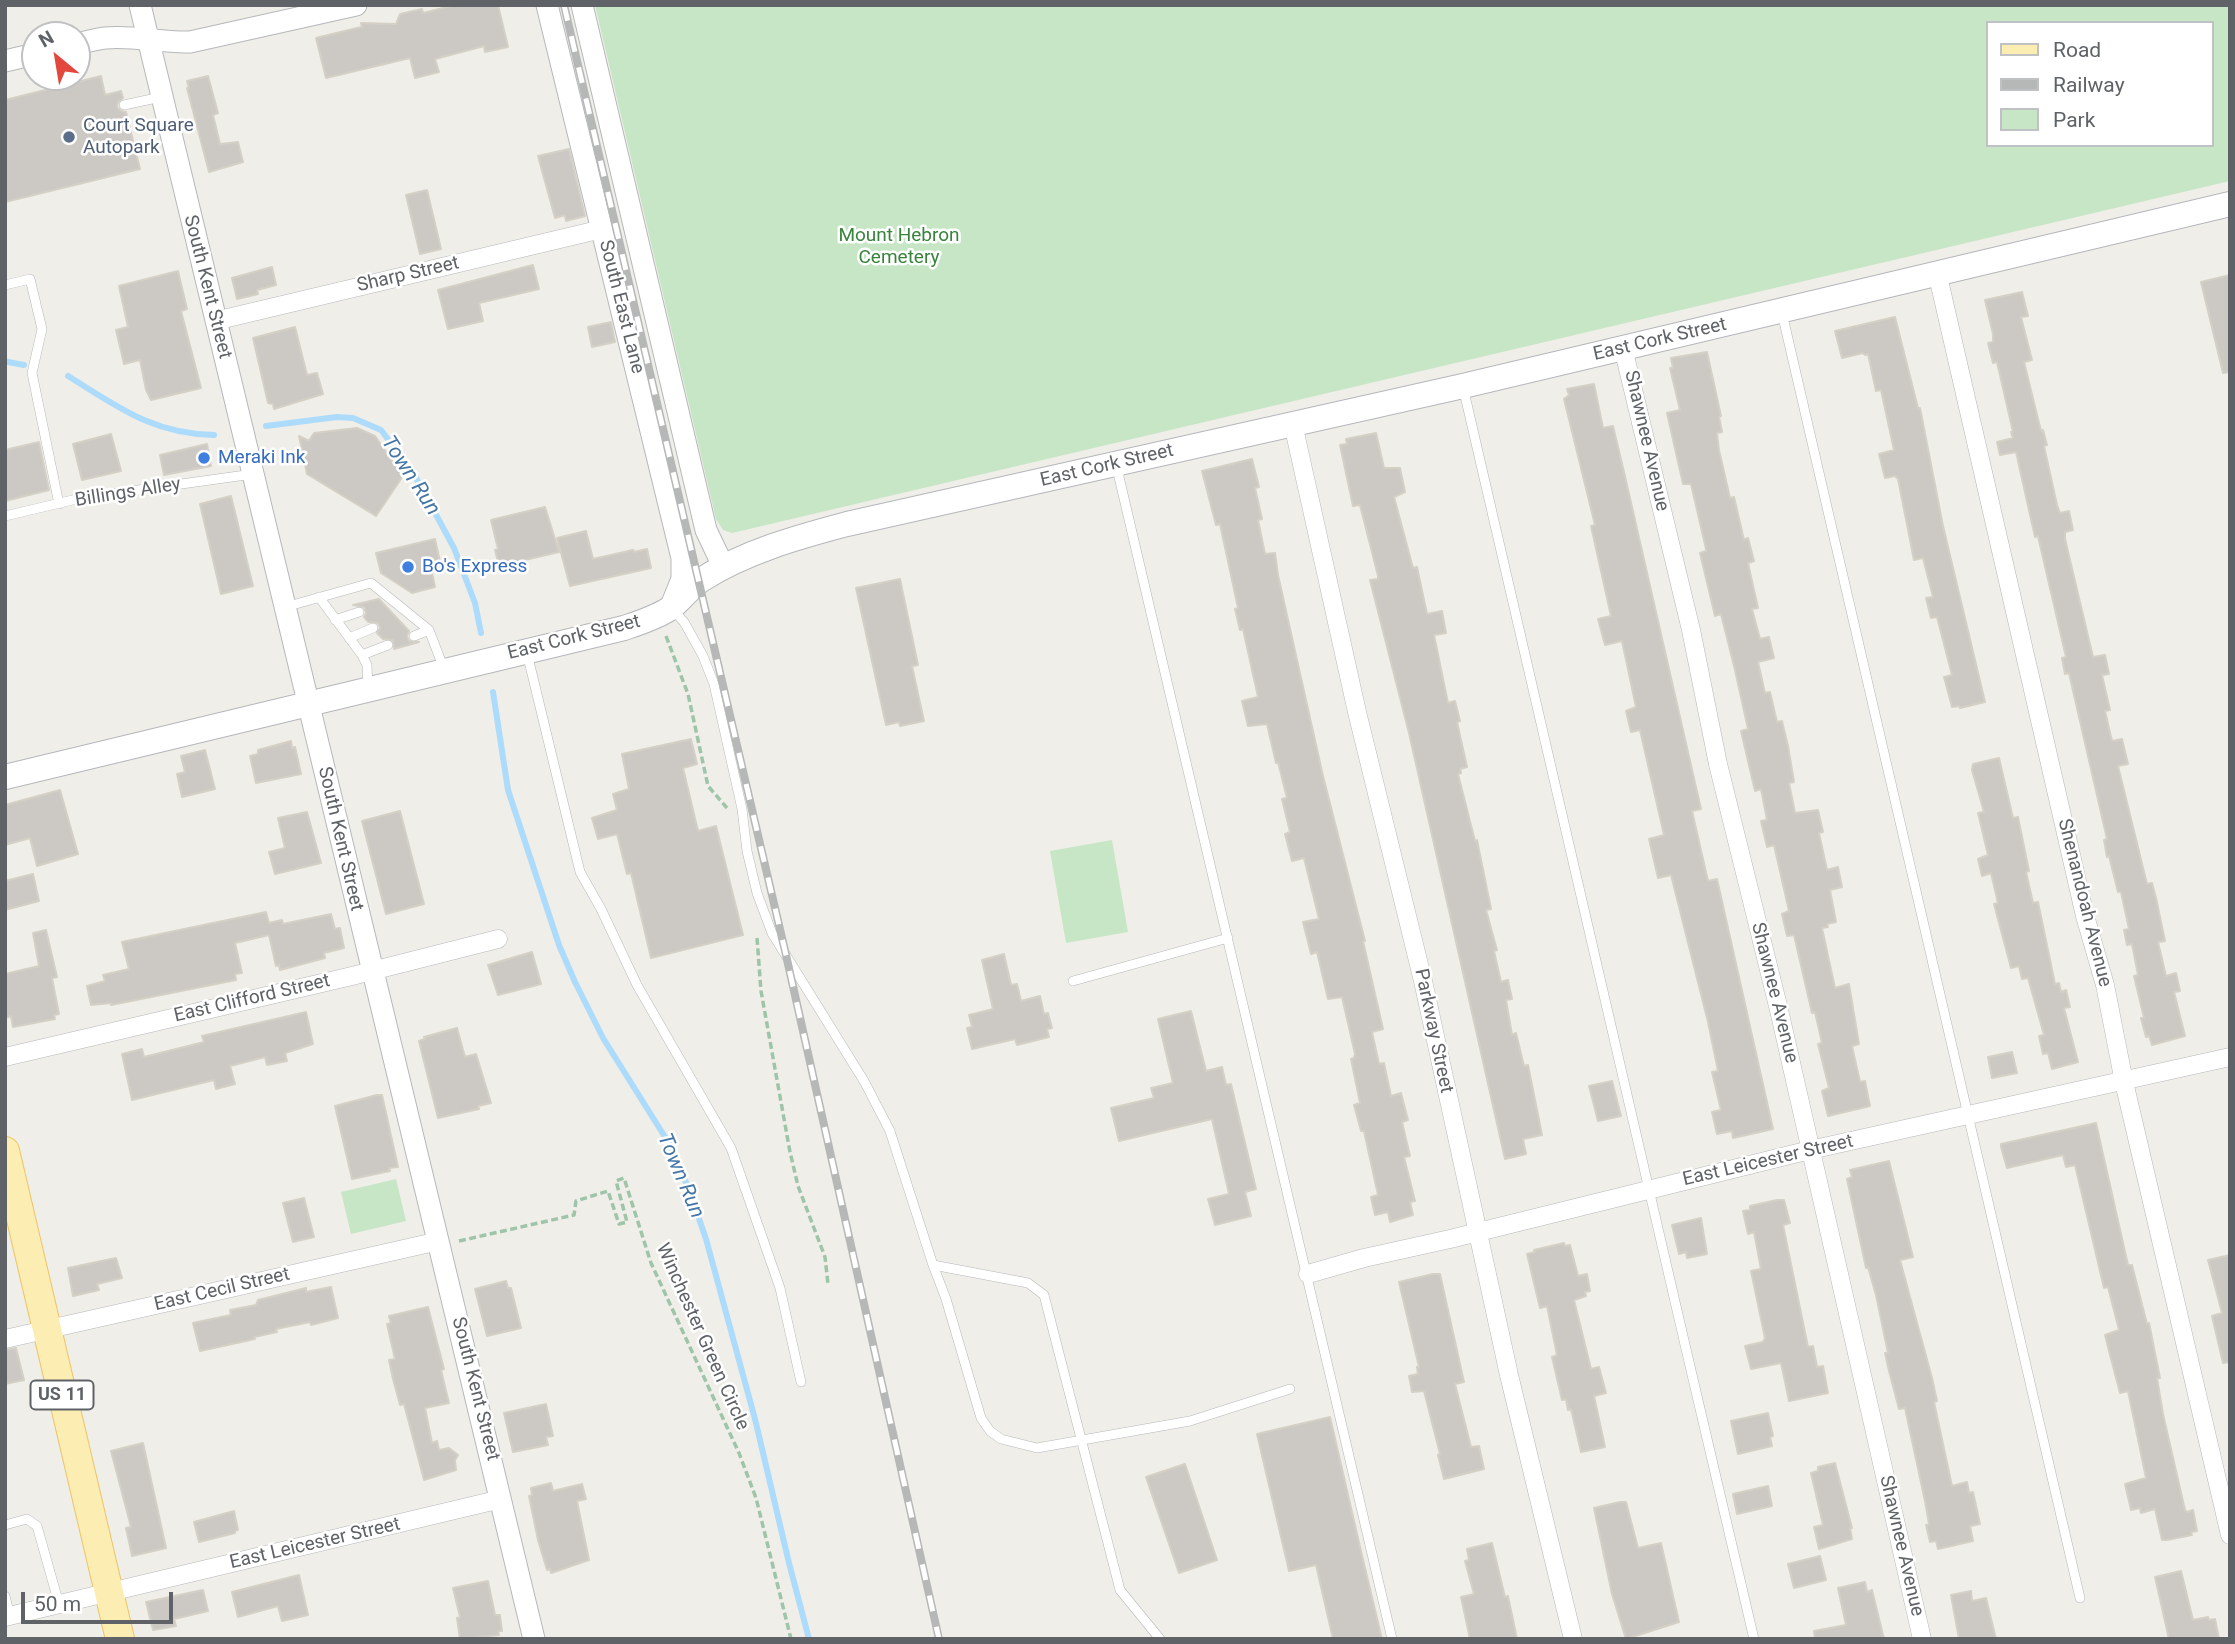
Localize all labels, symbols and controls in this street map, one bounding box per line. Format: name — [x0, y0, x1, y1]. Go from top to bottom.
north arrow — [21, 21, 91, 91]
legend — [1986, 21, 2214, 147]
text: N — [35, 26, 58, 52]
text: Road — [2053, 38, 2101, 62]
text: Railway — [2053, 73, 2125, 97]
text: Park — [2053, 108, 2095, 132]
place label: Court Square Autopark — [83, 115, 194, 159]
marker: Court Square Autopark — [61, 129, 77, 145]
street label: South Kent Street — [178, 213, 236, 361]
park label: Mount Hebron Cemetery — [838, 225, 960, 269]
street label: South East Lane — [593, 238, 649, 376]
street label: Sharp Street — [355, 252, 461, 298]
street label: East Cork Street — [1591, 314, 1729, 366]
street label: Shawnee Avenue — [1619, 368, 1673, 514]
water label: Town Run — [375, 432, 445, 520]
street label: East Cork Street — [1038, 440, 1176, 492]
place label: Meraki Ink — [218, 447, 305, 469]
marker: Meraki Ink — [196, 450, 212, 466]
street label: Billings Alley — [74, 473, 182, 513]
place label: Bo's Express — [422, 556, 527, 578]
marker: Bo's Express — [400, 559, 416, 575]
street label: East Cork Street — [505, 610, 643, 666]
street label: South Kent Street — [312, 765, 368, 913]
street label: Shenandoah Avenue — [2052, 817, 2116, 989]
street label: Shawnee Avenue — [1746, 920, 1802, 1066]
street label: Parkway Street — [1409, 967, 1457, 1095]
street label: East Clifford Street — [172, 970, 332, 1028]
water label: Town Run — [651, 1130, 709, 1222]
street label: East Leicester Street — [1681, 1130, 1855, 1192]
street label: Winchester Green Circle — [650, 1240, 754, 1434]
street label: East Cecil Street — [152, 1263, 292, 1317]
street label: South Kent Street — [446, 1315, 504, 1463]
road number: US 11 — [31, 1380, 94, 1410]
street label: Shawnee Avenue — [1874, 1473, 1928, 1619]
street label: East Leicester Street — [228, 1513, 402, 1575]
scale bar — [24, 1578, 177, 1622]
text: 50 m — [34, 1592, 81, 1616]

